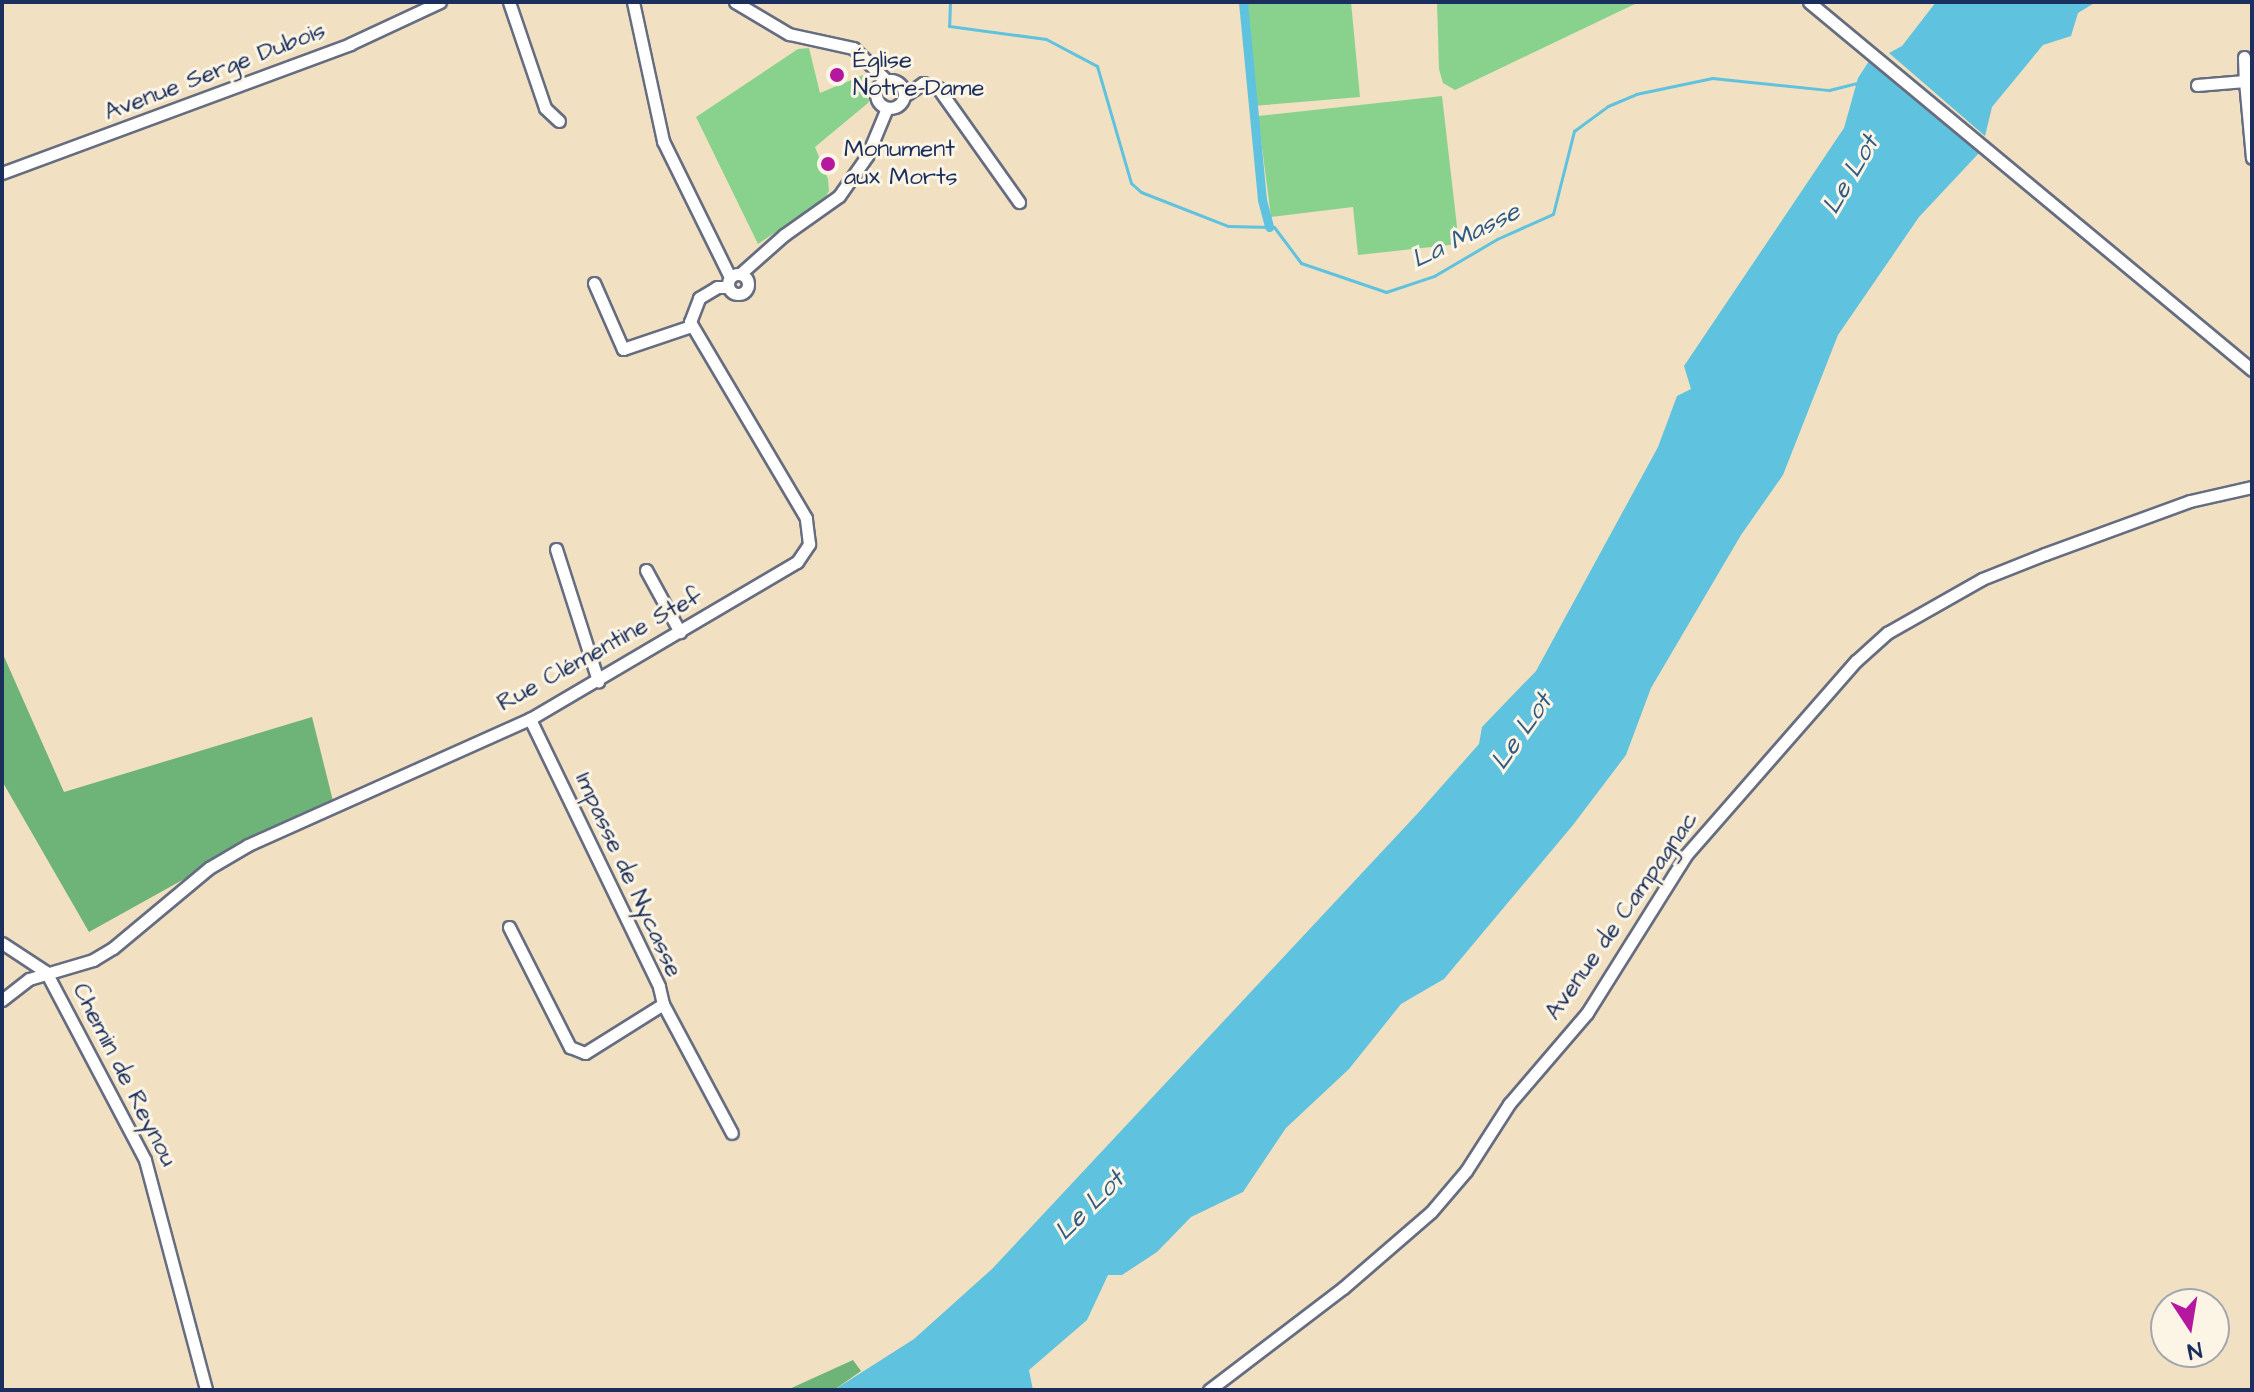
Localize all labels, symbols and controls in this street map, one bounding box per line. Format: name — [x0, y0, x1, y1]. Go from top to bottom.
street label: Avenue Serge Dubois — [100, 17, 330, 127]
place label: Église Notre-Dame — [853, 47, 984, 103]
marker: Église Notre-Dame — [828, 66, 846, 84]
water label: Le Lot — [1816, 130, 1886, 220]
place label: Monument aux Morts — [844, 136, 958, 192]
marker: Monument aux Morts — [819, 155, 837, 173]
water label: La Masse — [1407, 196, 1525, 276]
street label: Rue Clémentine Stef — [493, 582, 707, 718]
water label: Le Lot — [1485, 688, 1559, 776]
street label: Impasse de Nycasse — [568, 768, 688, 982]
street label: Avenue de Campagnac — [1539, 806, 1705, 1026]
street label: Chemin de Reynou — [65, 979, 183, 1171]
water label: Le Lot — [1049, 1165, 1131, 1247]
north arrow — [2150, 1288, 2230, 1368]
text: N — [2185, 1333, 2205, 1367]

